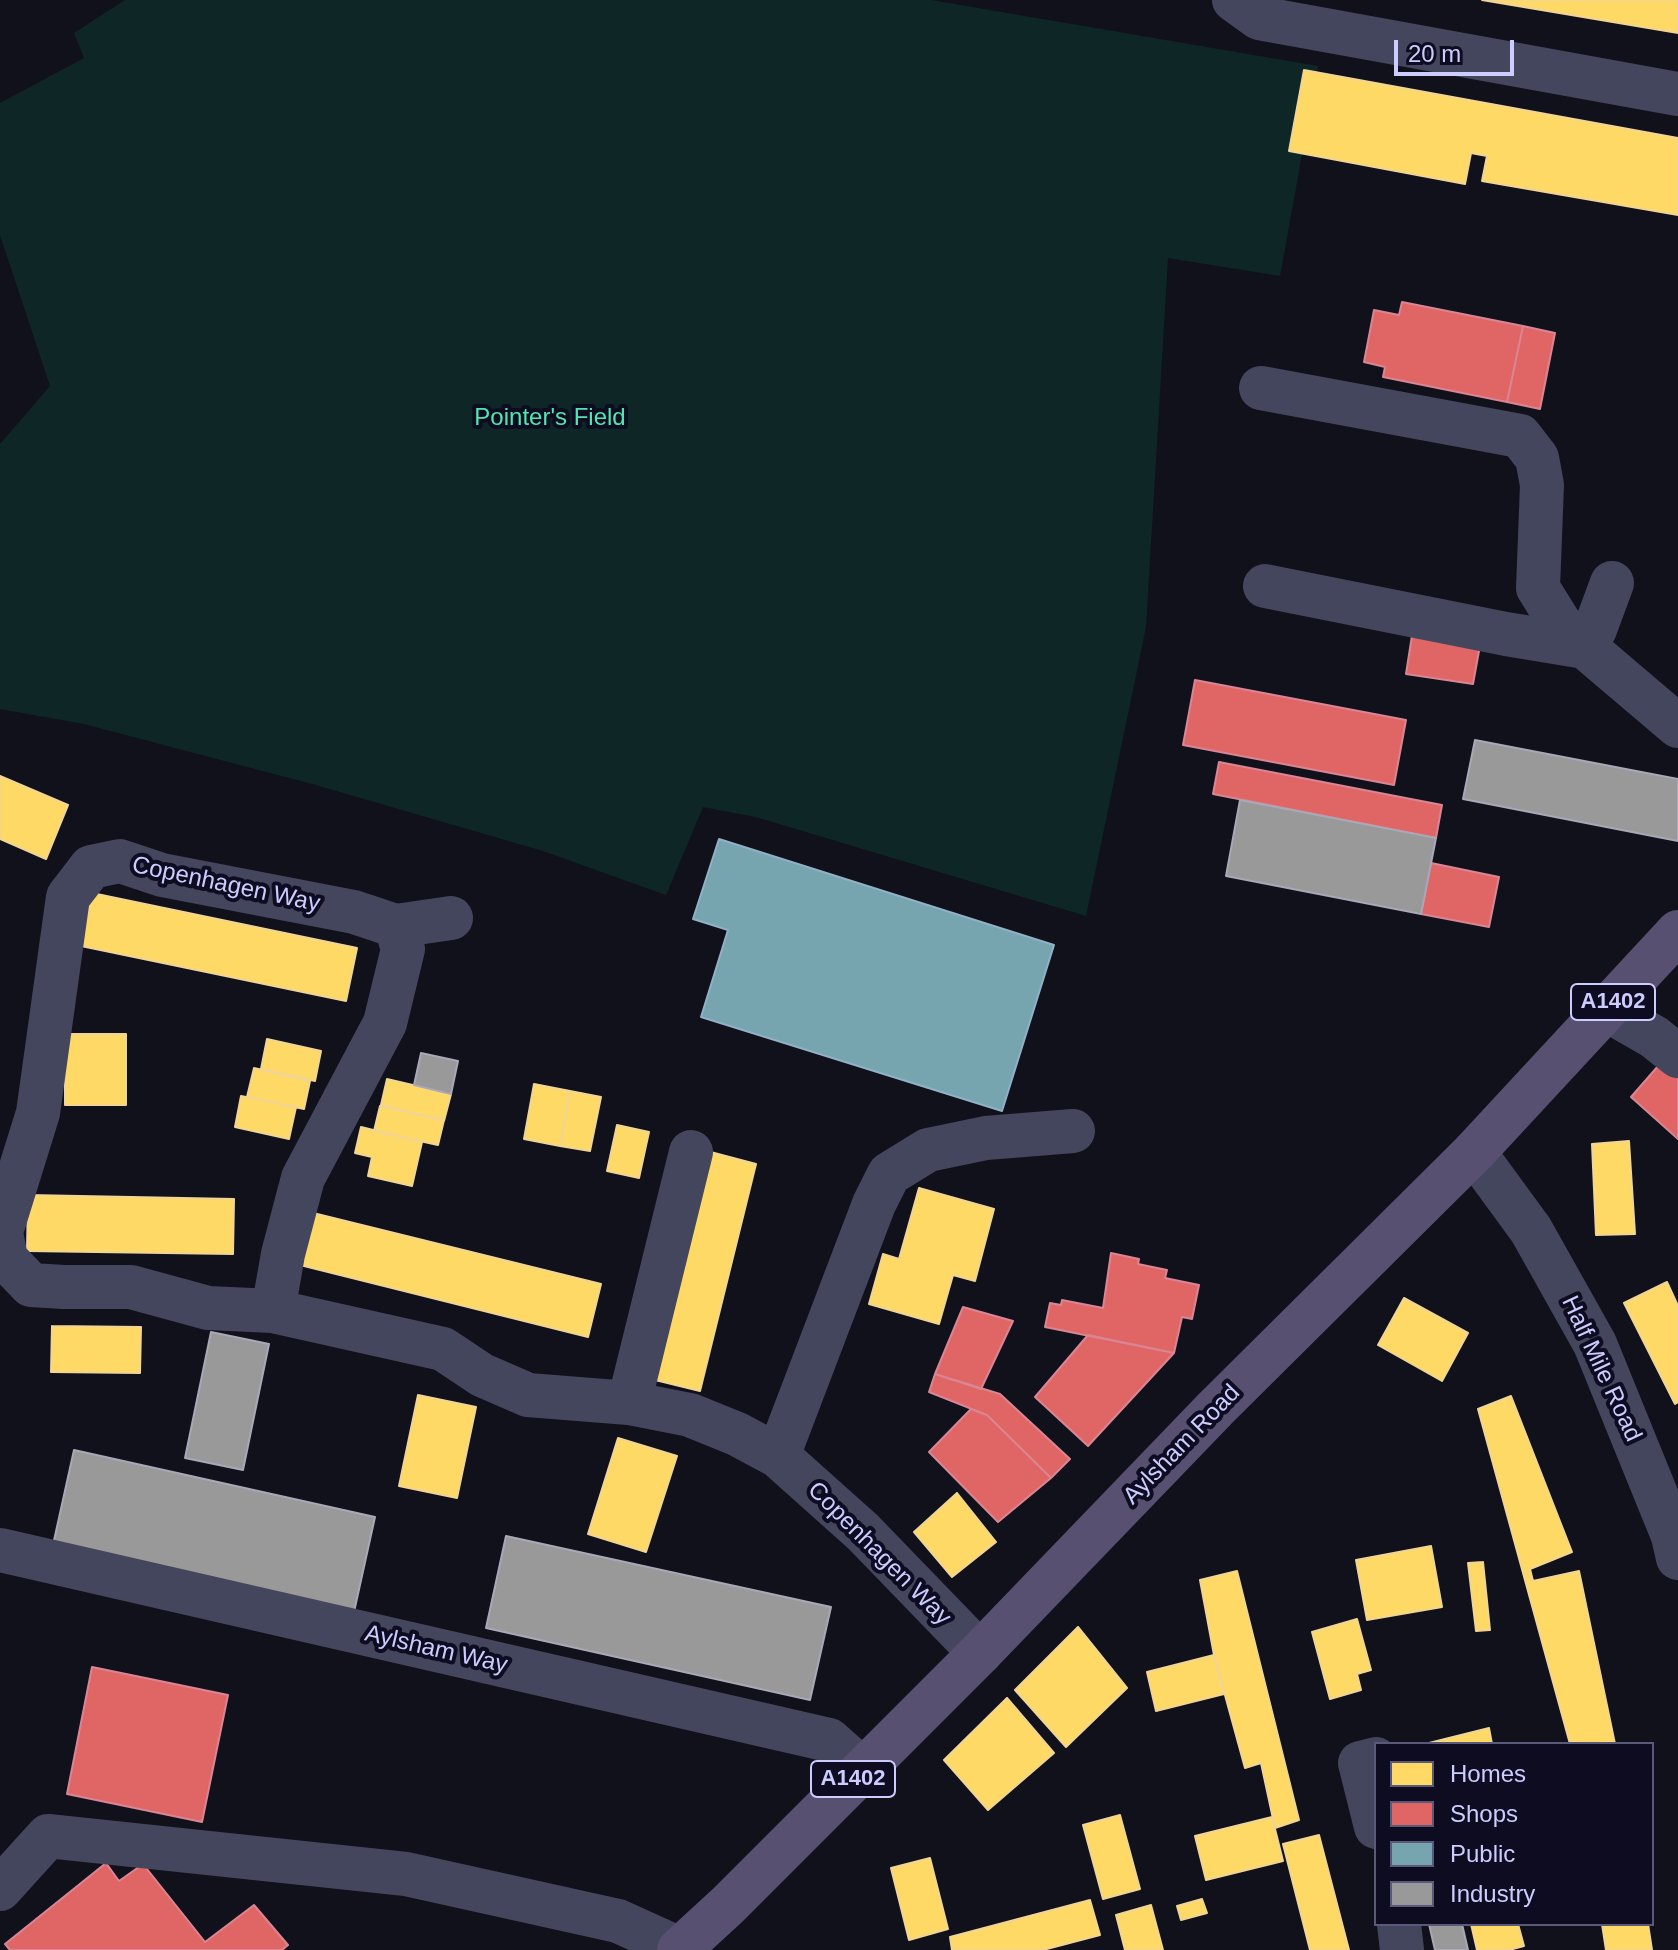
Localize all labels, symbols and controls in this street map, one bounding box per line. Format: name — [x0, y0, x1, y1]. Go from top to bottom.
scale bar — [1398, 24, 1518, 74]
text: 20 m — [1408, 40, 1461, 67]
park label: Pointer's Field — [474, 404, 626, 432]
street label: Copenhagen Way — [129, 851, 323, 919]
road number: A1402 — [1571, 984, 1655, 1020]
street label: Half Mile Road — [1555, 1292, 1647, 1446]
street label: Aylsham Road — [1118, 1379, 1246, 1511]
street label: Copenhagen Way — [801, 1476, 957, 1632]
street label: Aylsham Way — [362, 1620, 510, 1680]
legend — [1374, 1742, 1654, 1926]
text: Homes — [1450, 1760, 1526, 1787]
road number: A1402 — [811, 1761, 895, 1797]
text: Shops — [1450, 1800, 1518, 1827]
text: Public — [1450, 1840, 1515, 1867]
text: Industry — [1450, 1880, 1535, 1907]

